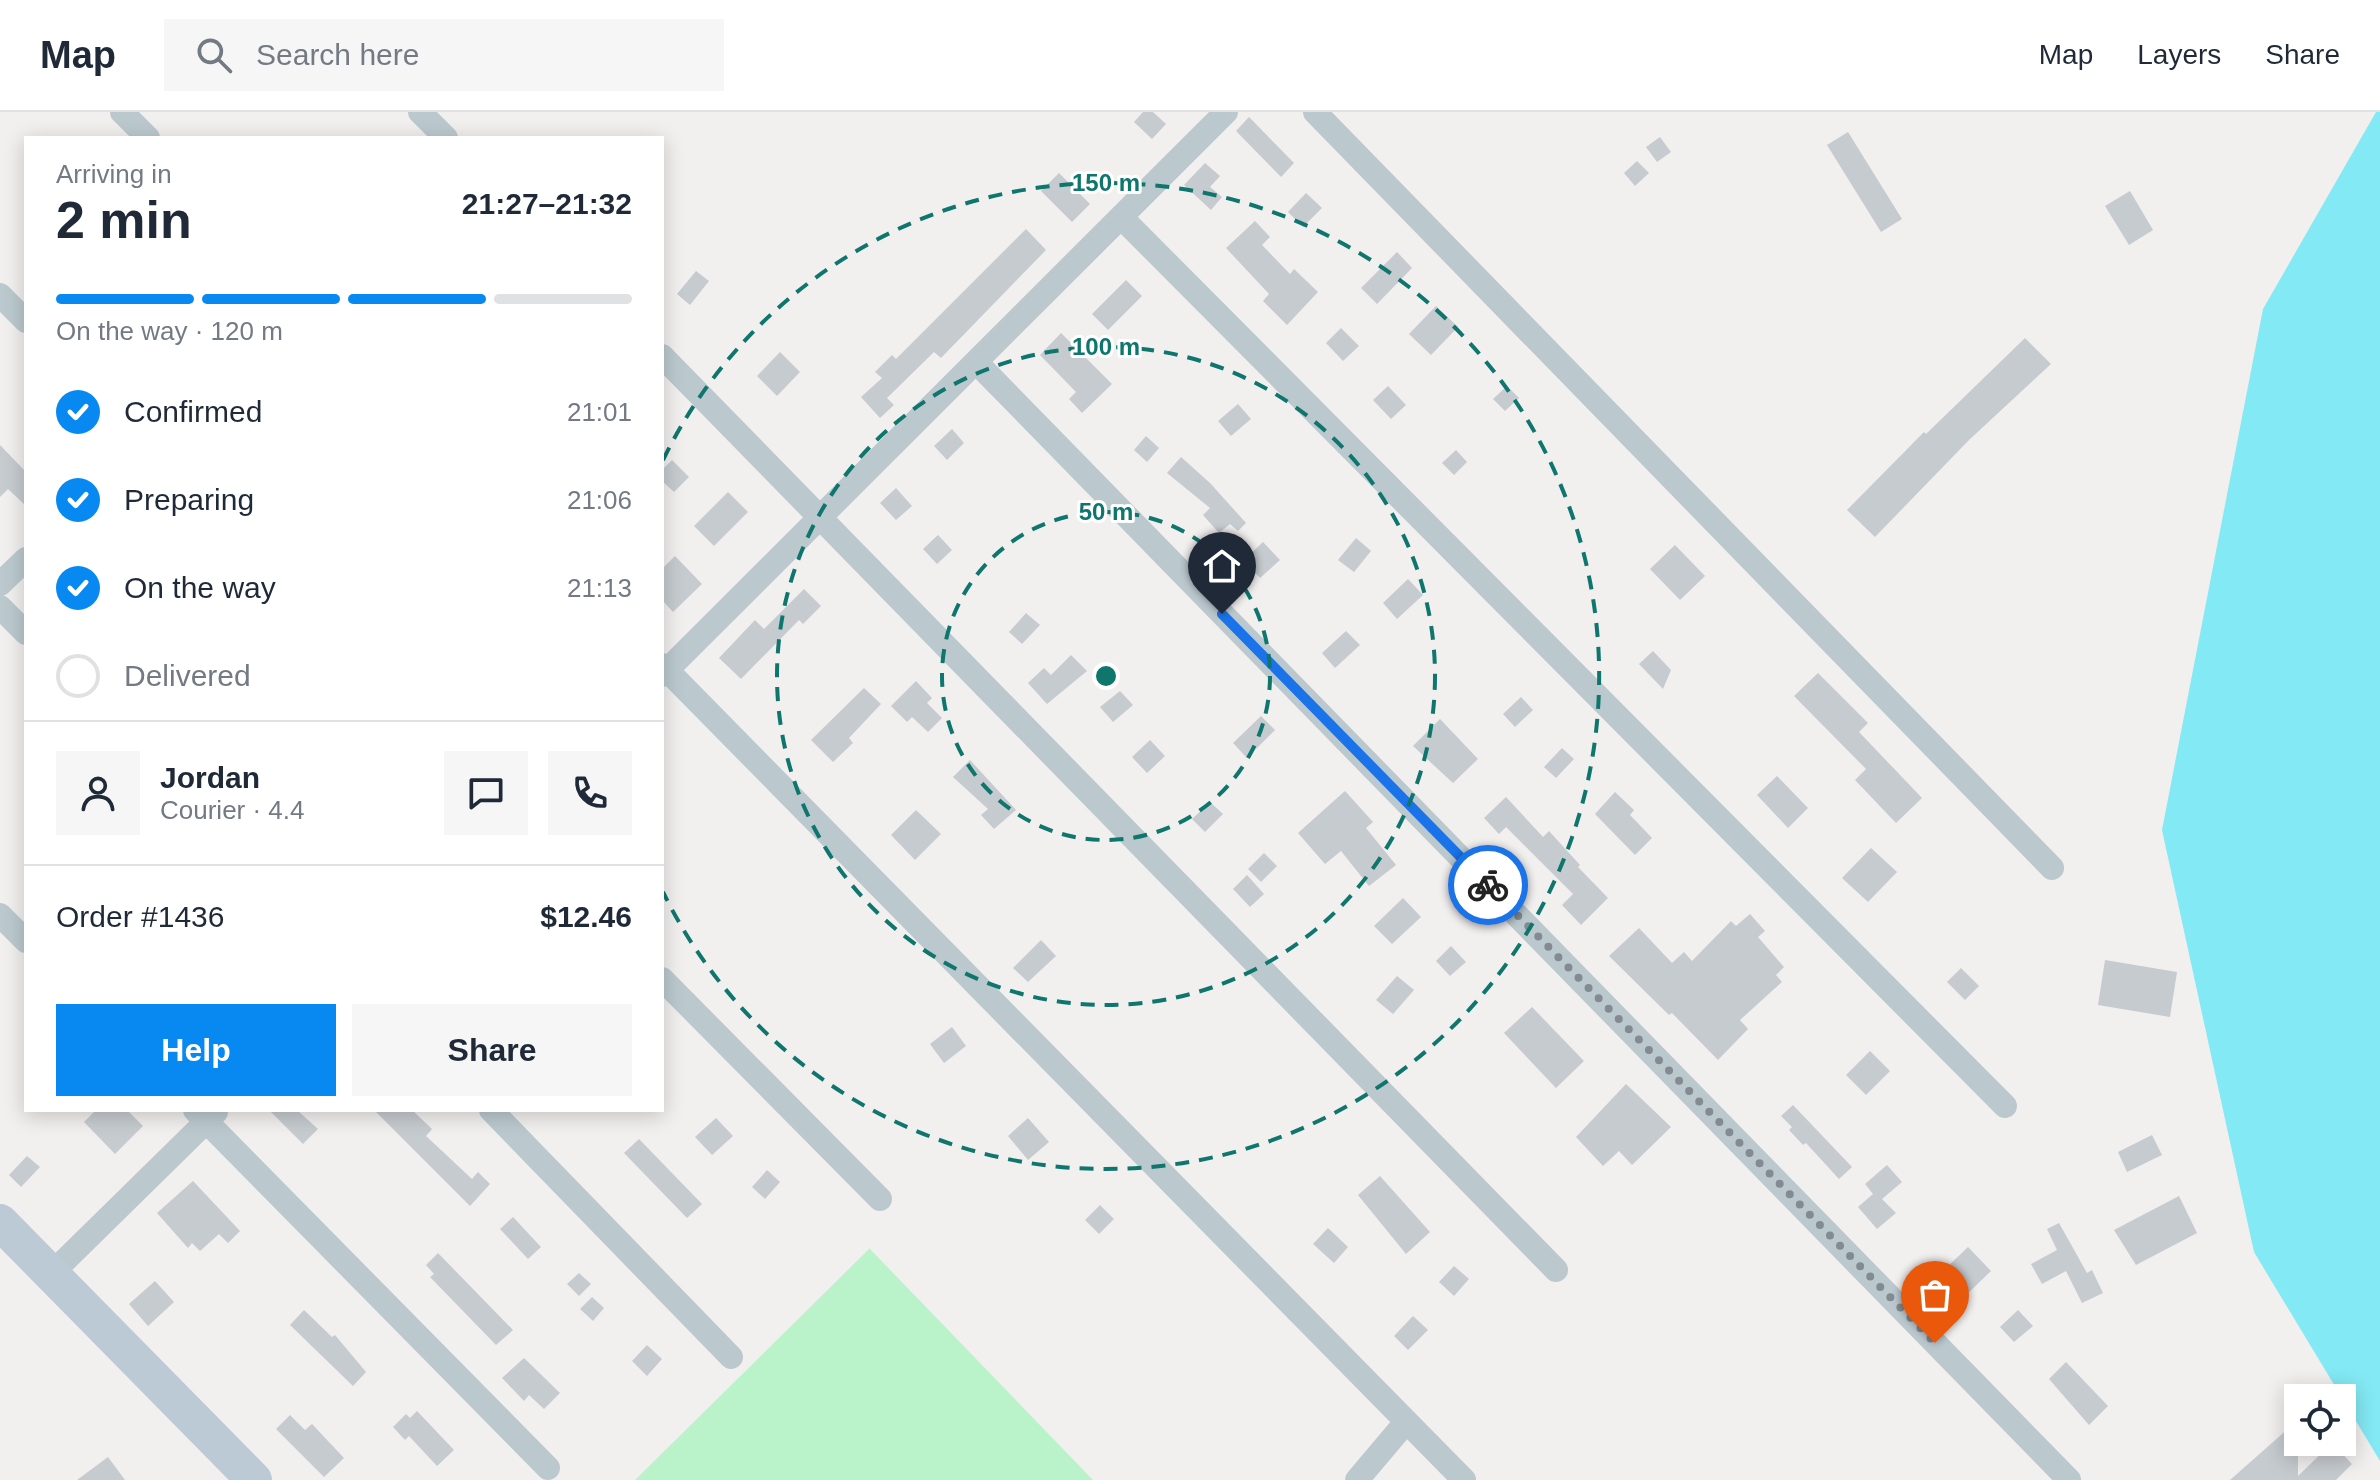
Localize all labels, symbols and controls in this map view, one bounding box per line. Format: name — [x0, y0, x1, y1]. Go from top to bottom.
search box — [164, 19, 724, 91]
icon: search — [192, 33, 236, 77]
text: Map — [40, 34, 116, 76]
text: Search here — [256, 38, 419, 71]
text: Map — [2039, 39, 2093, 70]
text: Layers — [2137, 39, 2221, 70]
text: Share — [2265, 39, 2340, 70]
text: Arriving in — [56, 159, 172, 189]
text: 150 m — [1072, 169, 1140, 196]
text: 21:27–21:32 — [462, 187, 632, 220]
text: 2 min — [56, 191, 192, 249]
text: On the way · 120 m — [56, 316, 283, 346]
text: 100 m — [1072, 333, 1140, 360]
icon: check — [56, 390, 100, 434]
text: Confirmed — [124, 395, 262, 428]
text: 21:01 — [567, 397, 632, 427]
icon: check — [56, 478, 100, 522]
text: Preparing — [124, 483, 254, 516]
text: 21:06 — [567, 485, 632, 515]
text: 50 m — [1079, 498, 1133, 525]
pin — [1188, 532, 1256, 614]
icon: home — [1200, 544, 1244, 588]
icon: check — [56, 566, 100, 610]
text: On the way — [124, 571, 276, 604]
text: 21:13 — [567, 573, 632, 603]
text: Delivered — [124, 659, 251, 692]
centre of rings — [1092, 662, 1120, 690]
button: person — [56, 751, 140, 835]
button: chat — [444, 751, 528, 835]
button: phone — [548, 751, 632, 835]
text: Jordan — [160, 761, 260, 794]
text: Courier · 4.4 — [160, 795, 305, 825]
courier — [1448, 845, 1528, 925]
icon: bike — [1466, 863, 1510, 907]
text: Order #1436 — [56, 900, 224, 933]
text: $12.46 — [540, 900, 632, 933]
button: Help — [56, 1004, 336, 1096]
button: Share — [352, 1004, 632, 1096]
pin — [1901, 1261, 1969, 1343]
icon: bag — [1913, 1273, 1957, 1317]
map controls — [2284, 1384, 2356, 1456]
button: locate — [2284, 1384, 2356, 1456]

